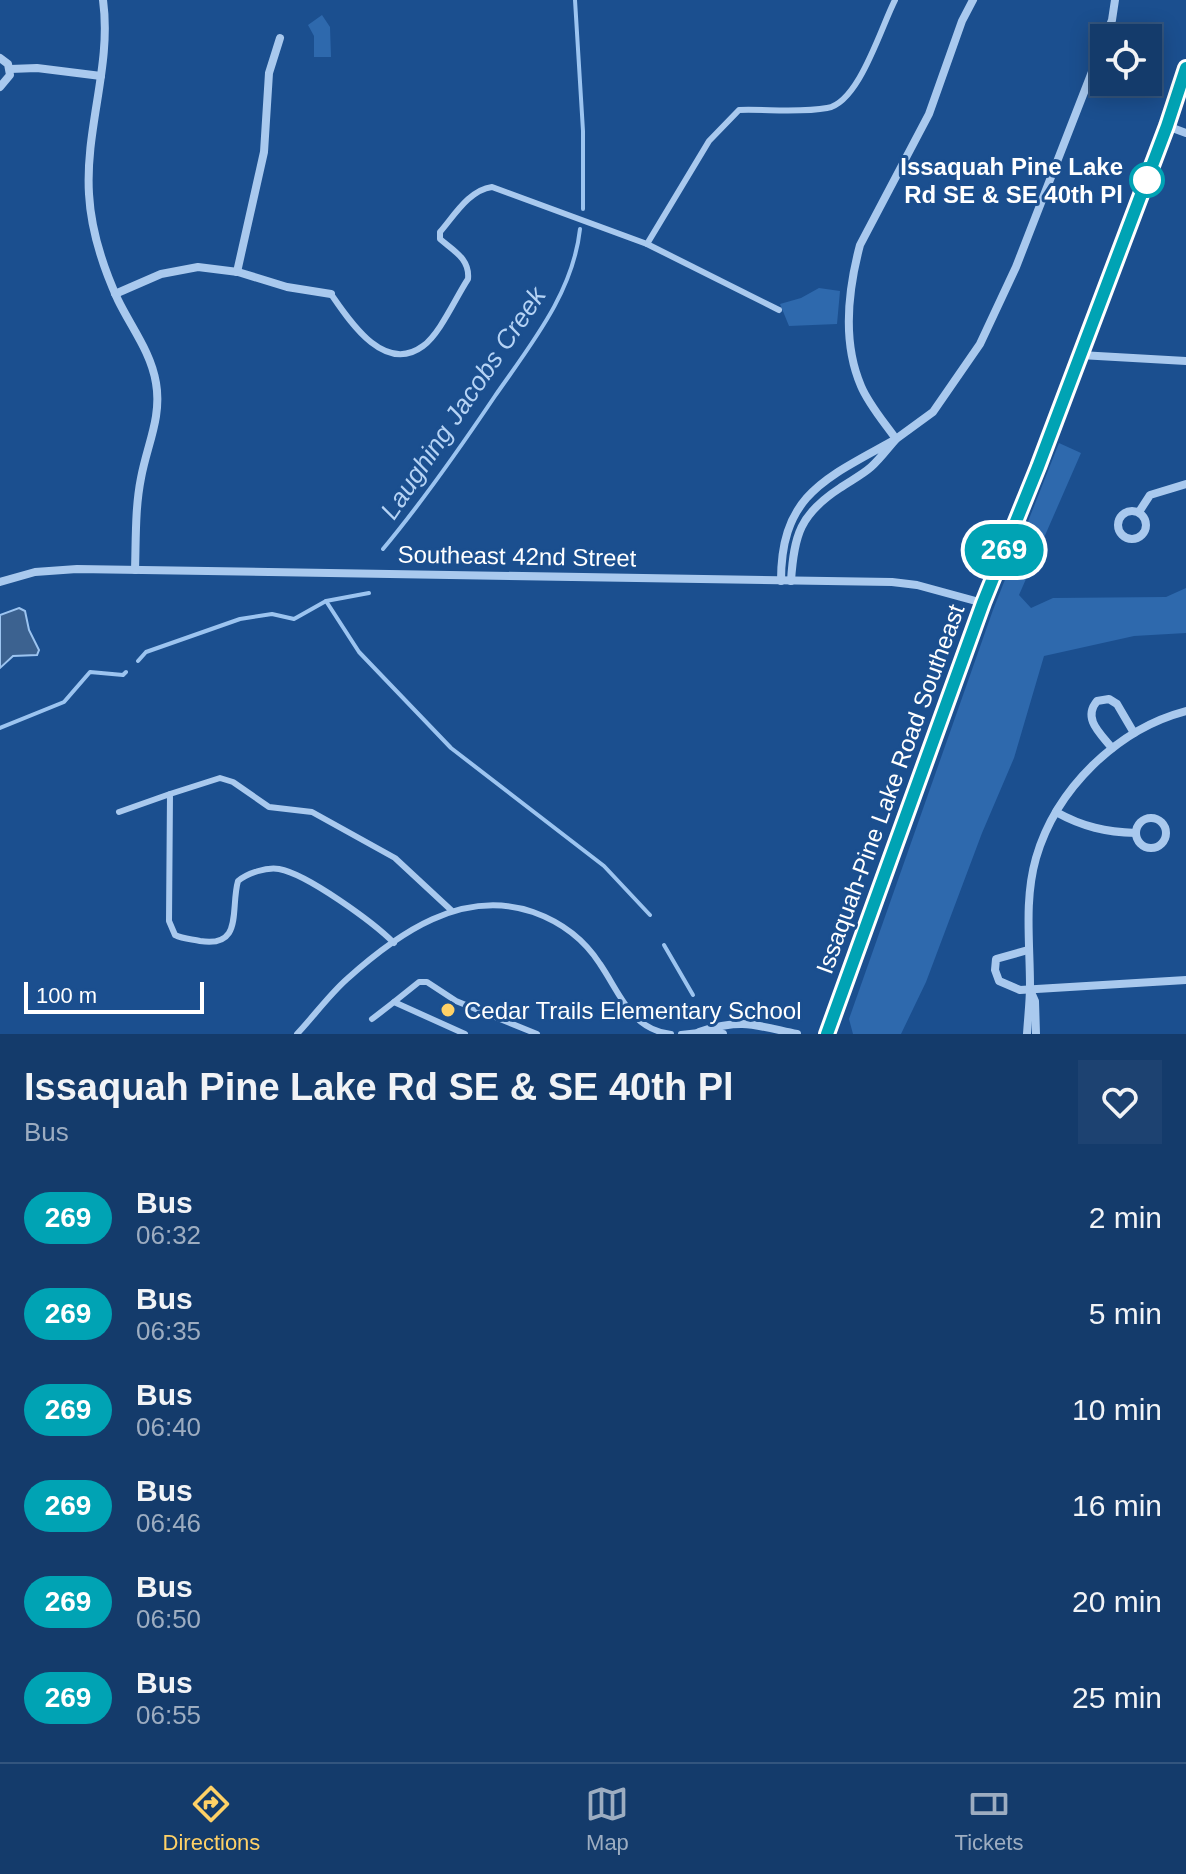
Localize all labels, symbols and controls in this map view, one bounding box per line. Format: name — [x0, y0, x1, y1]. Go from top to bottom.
map controls — [1090, 24, 1162, 96]
button: locate — [1090, 24, 1162, 96]
place label: Issaquah Pine Lake Rd SE & SE 40th Pl — [900, 153, 1123, 208]
marker: Issaquah Pine Lake Rd SE & SE 40th Pl — [1130, 163, 1164, 197]
water label: Laughing Jacobs Creek — [374, 280, 553, 525]
line badge: 269 — [958, 524, 1050, 576]
text: 269 — [981, 534, 1027, 565]
street label: Southeast 42nd Street — [397, 540, 637, 572]
street label: Issaquah-Pine Lake Road Southeast — [810, 600, 970, 977]
scale bar — [24, 978, 204, 1014]
text: 100 m — [36, 983, 97, 1008]
place label: Cedar Trails Elementary School — [464, 997, 801, 1024]
marker: Cedar Trails Elementary School — [439, 1001, 457, 1019]
button: heart — [1078, 1060, 1162, 1144]
text: Issaquah Pine Lake Rd SE & SE 40th Pl — [24, 1066, 734, 1108]
text: Bus — [24, 1117, 69, 1147]
text: Bus — [136, 1186, 193, 1219]
text: 2 min — [1089, 1201, 1162, 1234]
text: 269 — [45, 1202, 91, 1233]
text: 06:32 — [136, 1220, 201, 1250]
text: Bus — [136, 1282, 193, 1315]
text: 5 min — [1089, 1297, 1162, 1330]
text: 269 — [45, 1298, 91, 1329]
text: 06:35 — [136, 1316, 201, 1346]
text: Bus — [136, 1378, 193, 1411]
text: 10 min — [1072, 1393, 1162, 1426]
text: 269 — [45, 1394, 91, 1425]
text: 06:40 — [136, 1412, 201, 1442]
text: Bus — [136, 1474, 193, 1507]
text: 16 min — [1072, 1489, 1162, 1522]
text: 269 — [45, 1490, 91, 1521]
text: 06:46 — [136, 1508, 201, 1538]
text: Bus — [136, 1570, 193, 1603]
text: 20 min — [1072, 1585, 1162, 1618]
text: 269 — [45, 1586, 91, 1617]
text: 06:50 — [136, 1604, 201, 1634]
text: Bus — [136, 1666, 193, 1699]
text: 25 min — [1072, 1681, 1162, 1714]
text: 269 — [45, 1682, 91, 1713]
text: 06:55 — [136, 1700, 201, 1730]
tab: Directions — [163, 1782, 260, 1856]
tab: Map — [585, 1782, 629, 1856]
tab: Tickets — [955, 1782, 1023, 1856]

